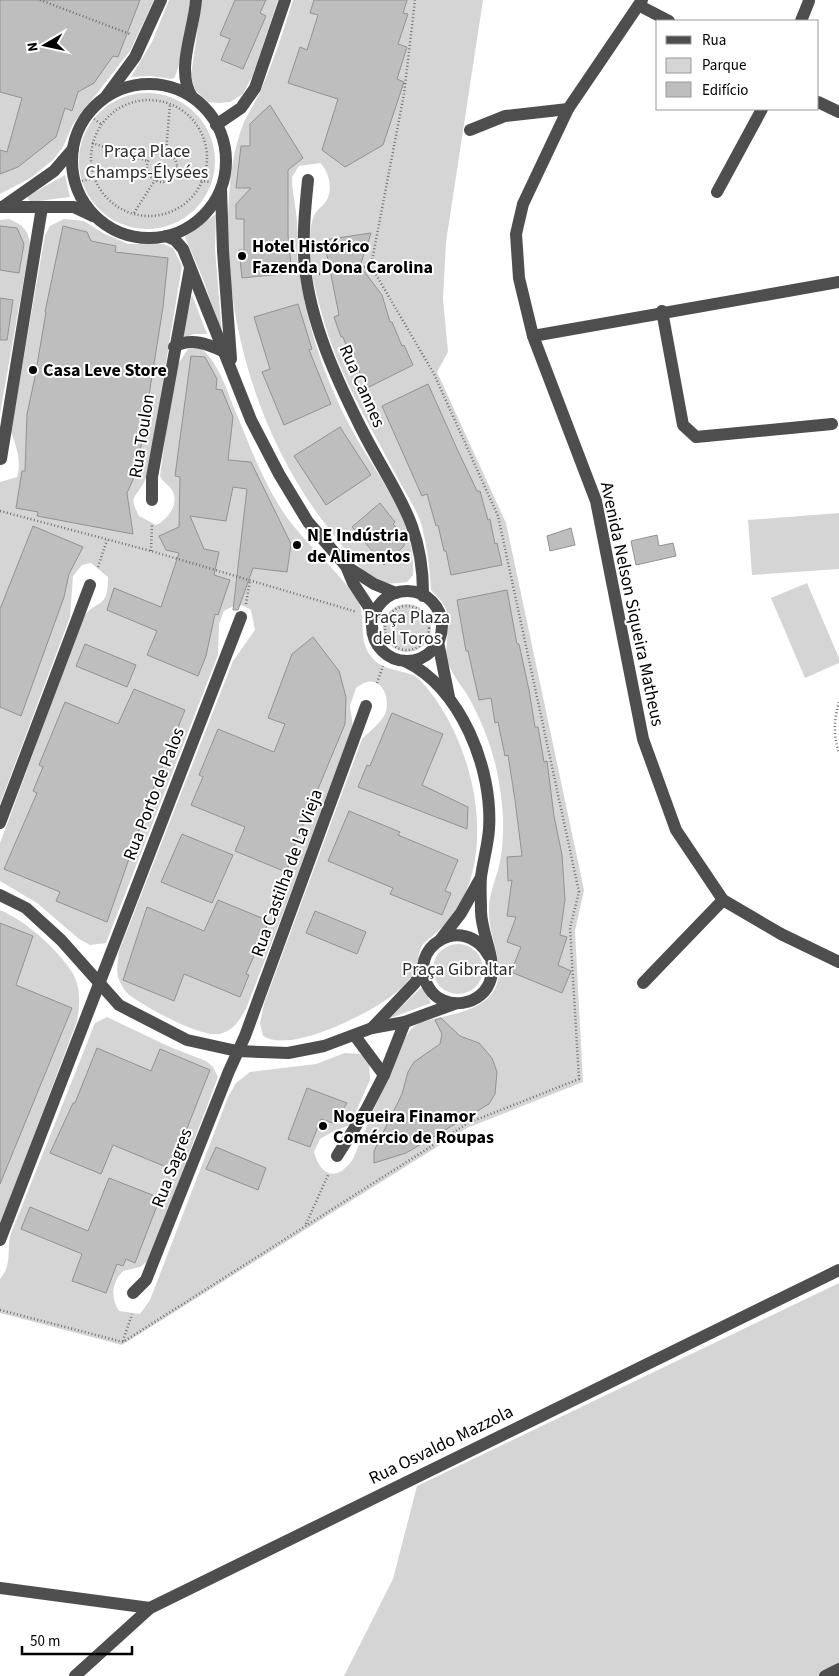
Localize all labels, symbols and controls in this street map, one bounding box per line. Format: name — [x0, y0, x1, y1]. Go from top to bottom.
north arrow — [20, 20, 70, 70]
legend — [656, 20, 819, 110]
text: Rua — [702, 30, 726, 51]
text: N — [23, 41, 44, 53]
text: Parque — [702, 55, 746, 76]
text: Edifício — [702, 80, 749, 101]
park label: Praça Place Champs-Élysées — [86, 139, 208, 185]
place label: Hotel Histórico Fazenda Dona Carolina — [252, 234, 433, 280]
marker: Hotel Histórico Fazenda Dona Carolina — [236, 250, 248, 262]
street label: Rua Cannes — [333, 341, 391, 431]
place label: Casa Leve Store — [43, 358, 167, 383]
marker: Casa Leve Store — [27, 364, 39, 376]
street label: Rua Toulon — [123, 392, 161, 480]
street label: Avenida Nelson Siqueira Matheus — [594, 479, 670, 729]
place label: N E Indústria de Alimentos — [307, 523, 410, 569]
marker: N E Indústria de Alimentos — [291, 539, 303, 551]
park label: Praça Plaza del Toros — [364, 605, 450, 651]
street label: Rua Porto de Palos — [117, 724, 191, 864]
street label: Rua Castilha de La Vieja — [245, 786, 329, 960]
park label: Praça Gibraltar — [402, 957, 515, 982]
place label: Nogueira Finamor Comércio de Roupas — [333, 1104, 494, 1150]
marker: Nogueira Finamor Comércio de Roupas — [317, 1120, 329, 1132]
street label: Rua Sagres — [145, 1125, 199, 1211]
street label: Rua Osvaldo Mazzola — [365, 1399, 517, 1491]
scale bar — [22, 1624, 132, 1656]
text: 50 m — [30, 1631, 60, 1652]

